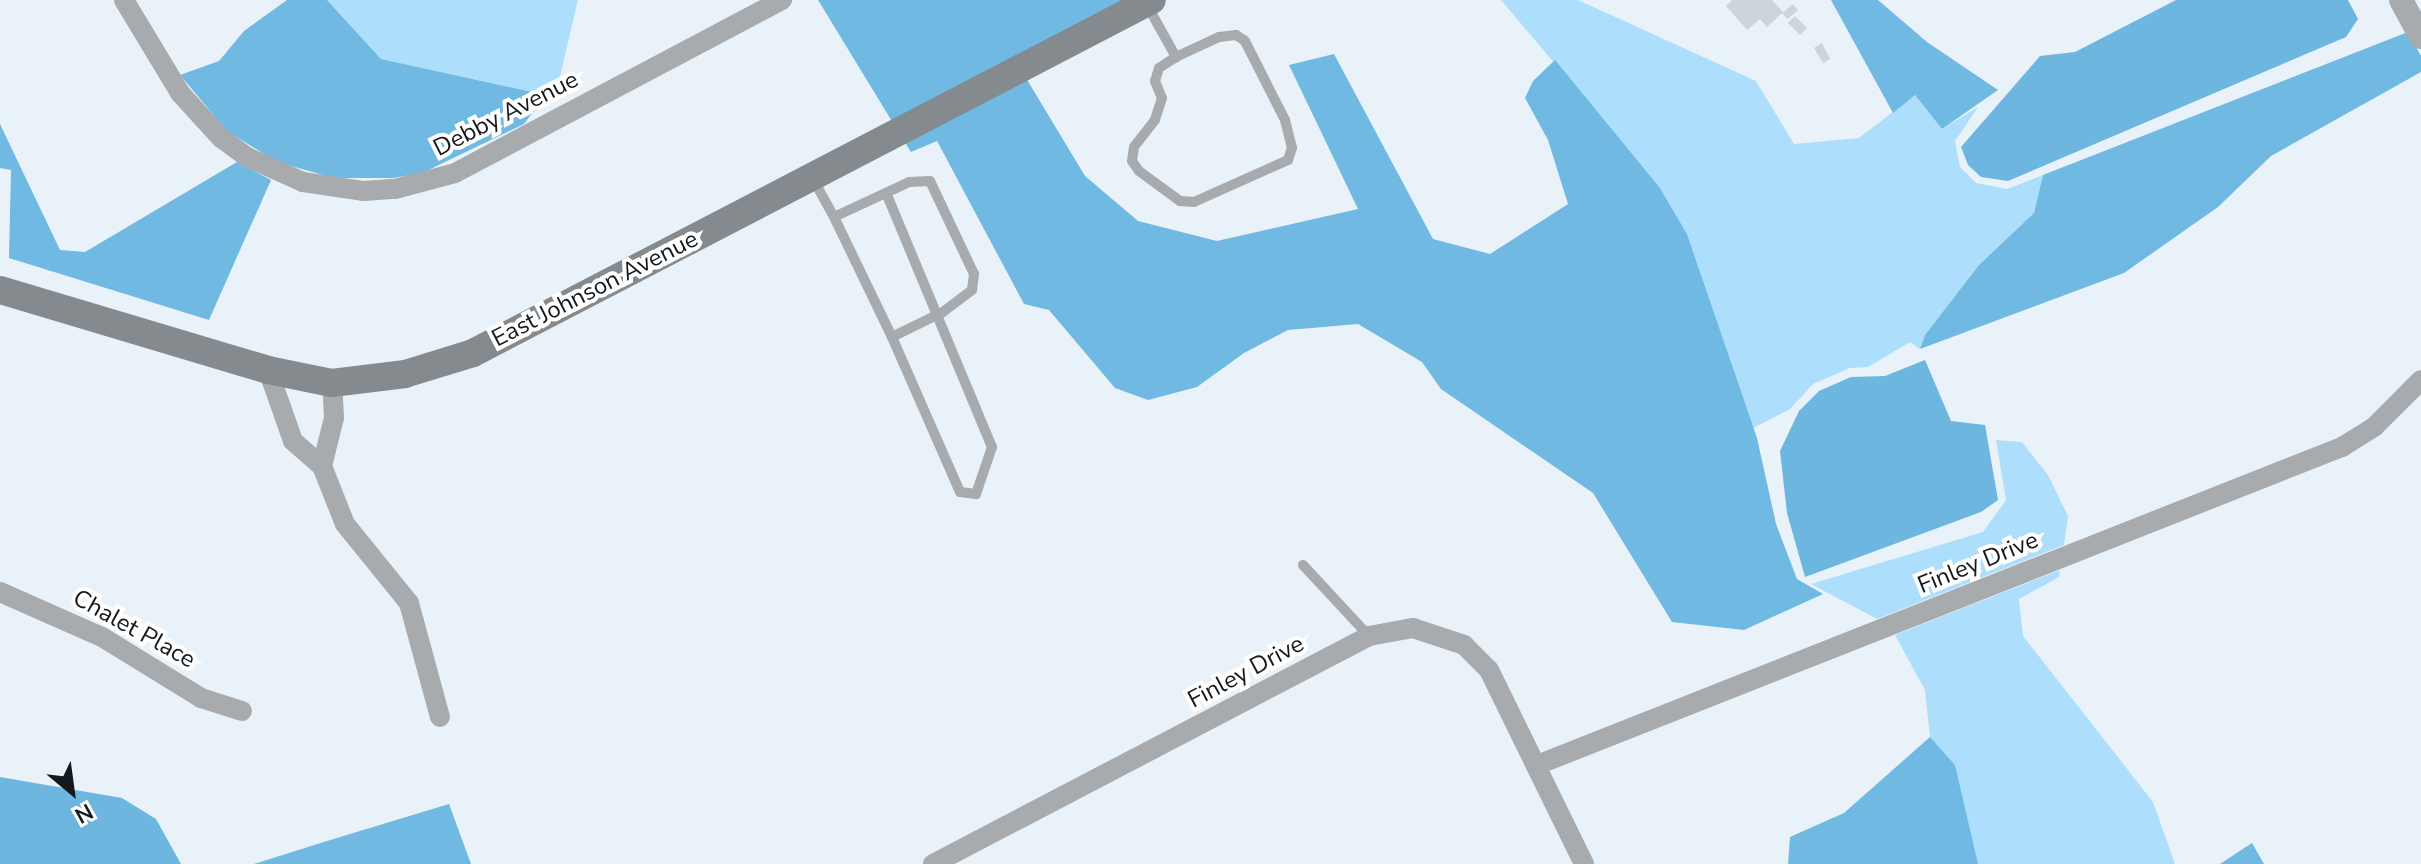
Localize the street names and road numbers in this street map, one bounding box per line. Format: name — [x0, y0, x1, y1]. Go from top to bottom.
street label: Debby Avenue — [429, 65, 583, 163]
street label: East Johnson Avenue — [487, 225, 703, 353]
street label: Finley Drive — [1914, 526, 2042, 600]
street label: Chalet Place — [68, 584, 200, 674]
street label: Finley Drive — [1183, 629, 1309, 715]

